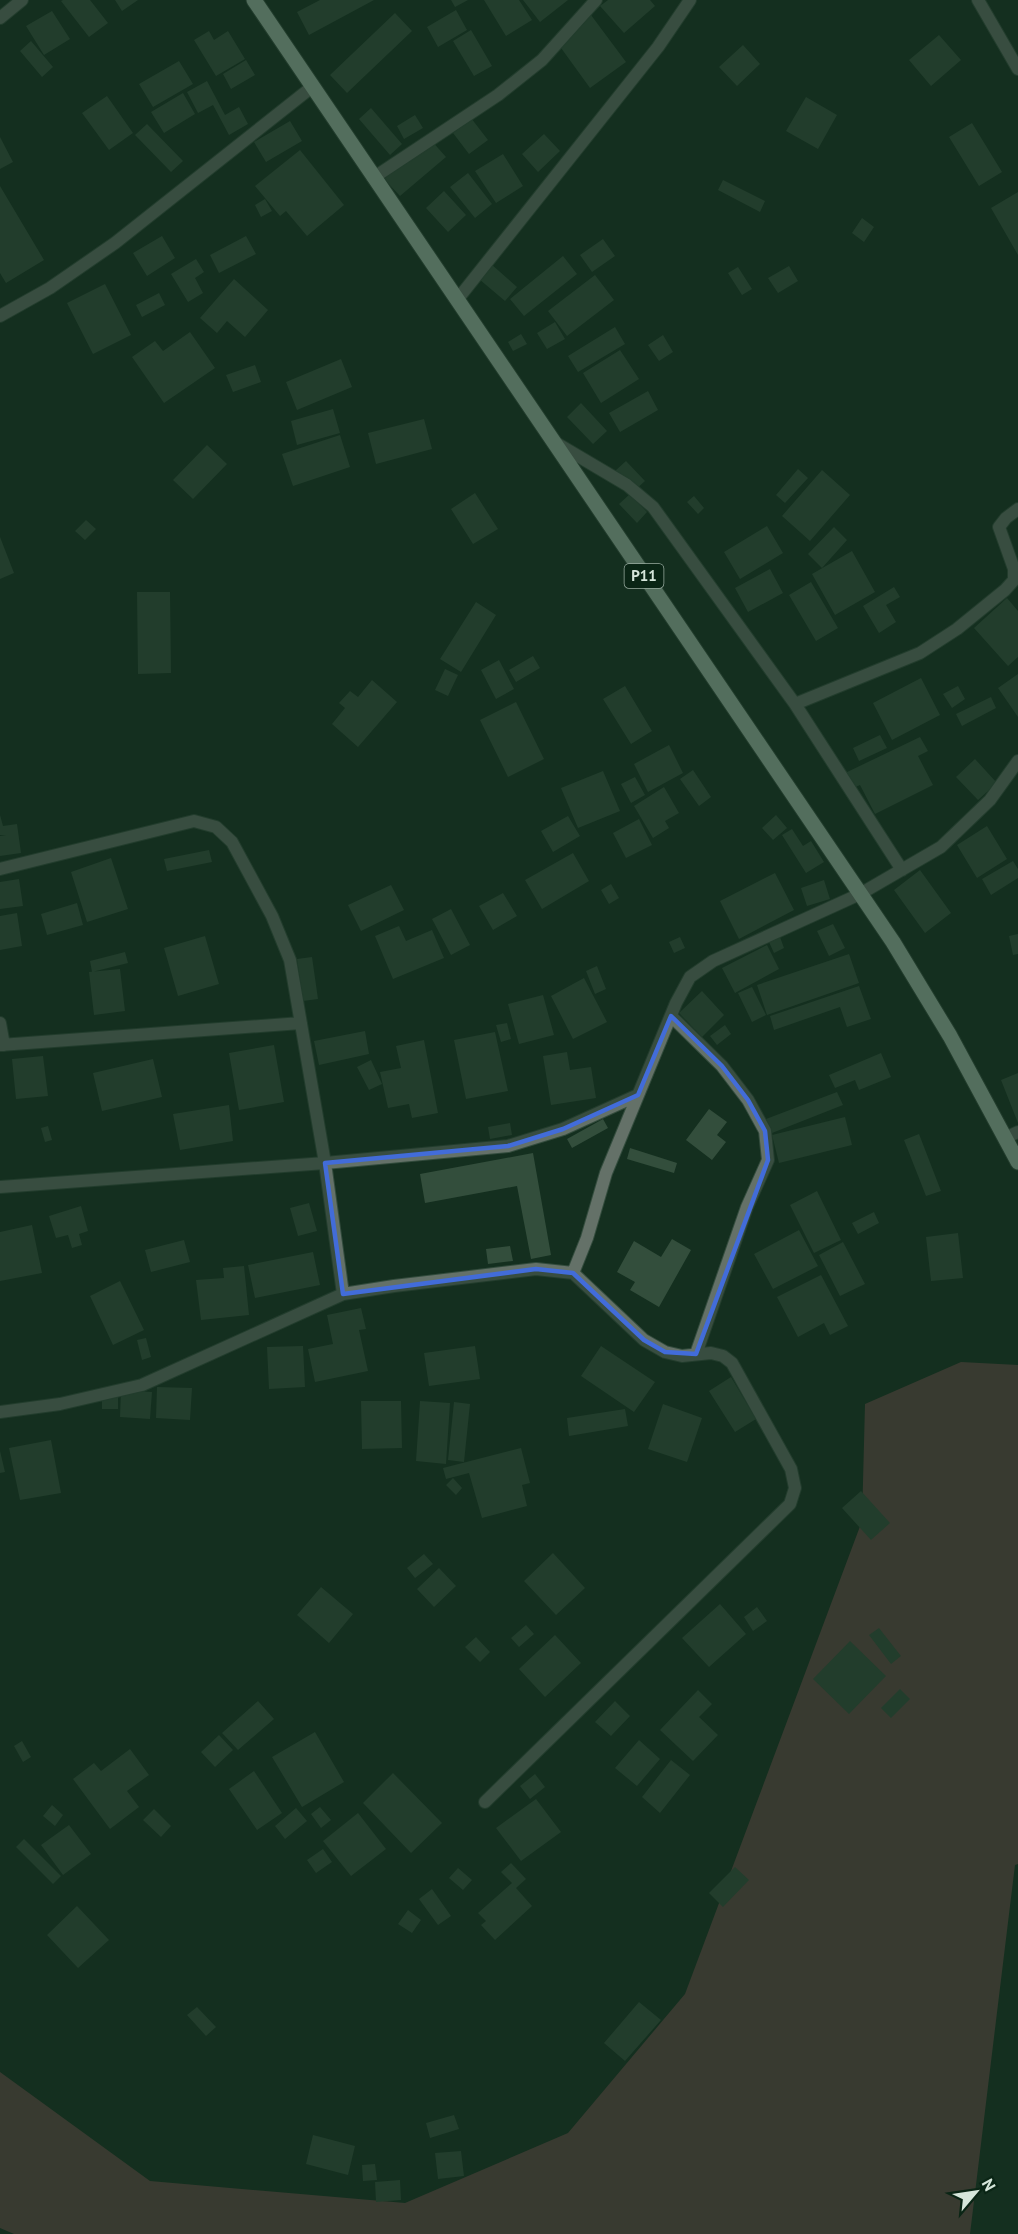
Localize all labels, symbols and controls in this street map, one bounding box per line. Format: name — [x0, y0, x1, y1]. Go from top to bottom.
road number: P11 — [624, 564, 664, 588]
north arrow — [946, 2162, 1006, 2222]
text: N — [978, 2175, 1000, 2194]

